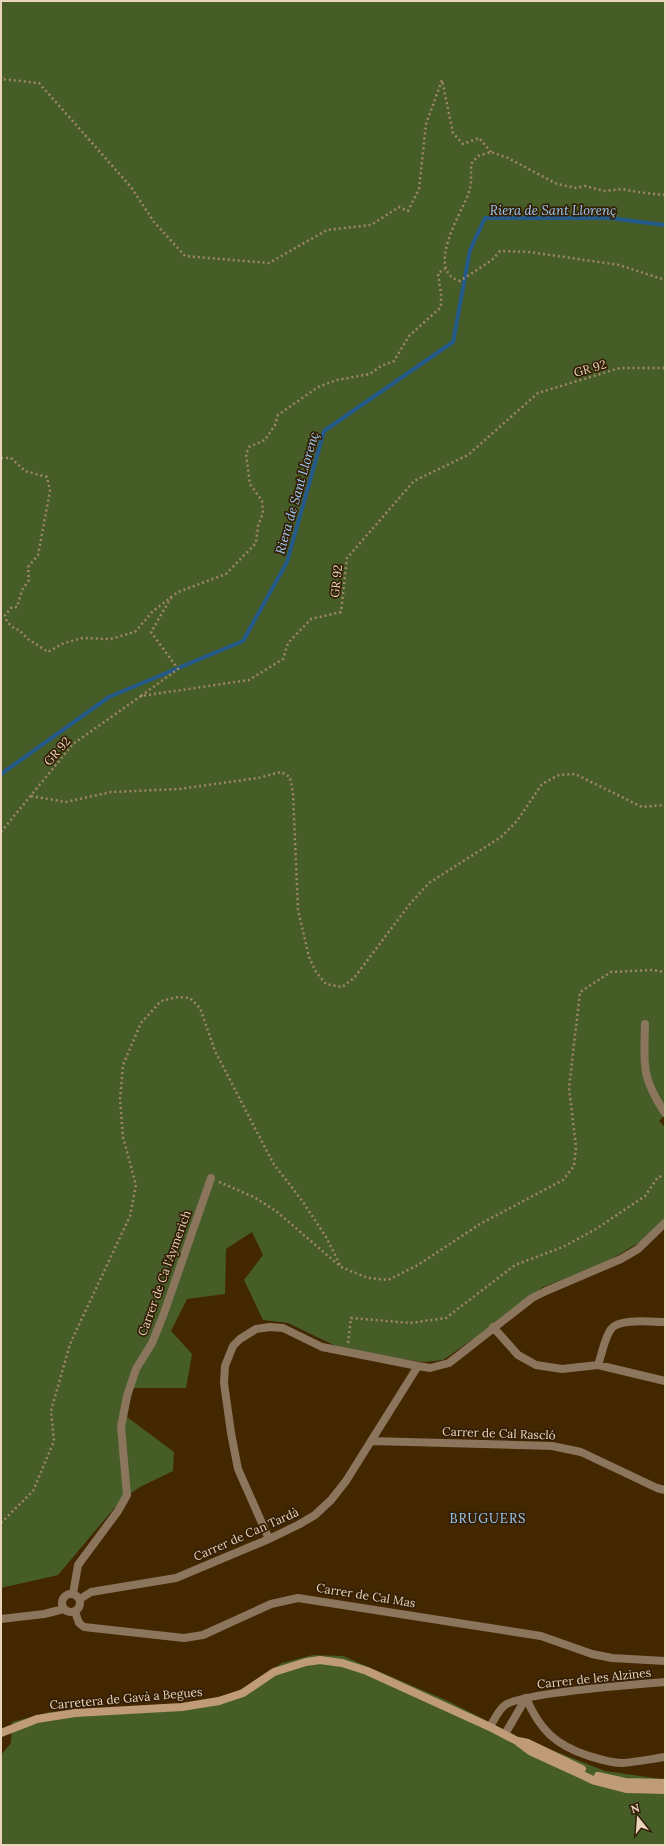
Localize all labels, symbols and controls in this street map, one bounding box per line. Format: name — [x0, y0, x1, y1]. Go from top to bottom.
water label: Riera de Sant Llorenç — [490, 202, 616, 219]
street label: GR 92 — [572, 356, 608, 380]
water label: Riera de Sant Llorenç — [271, 430, 323, 556]
street label: GR 92 — [327, 564, 345, 598]
street label: GR 92 — [40, 734, 74, 768]
street label: Carrer de Ca l'Aymerich — [134, 1208, 194, 1338]
street label: Carrer de Cal Rascló — [442, 1424, 556, 1442]
street label: Carrer de Can Tardà — [191, 1504, 301, 1564]
district label: BRUGUERS — [450, 1510, 527, 1527]
street label: Carrer de Cal Mas — [315, 1580, 417, 1610]
street label: Carrer de les Alzines — [536, 1665, 652, 1691]
street label: Carretera de Gavà a Begues — [49, 1684, 203, 1712]
north arrow — [618, 1798, 658, 1838]
text: N — [629, 1800, 642, 1816]

